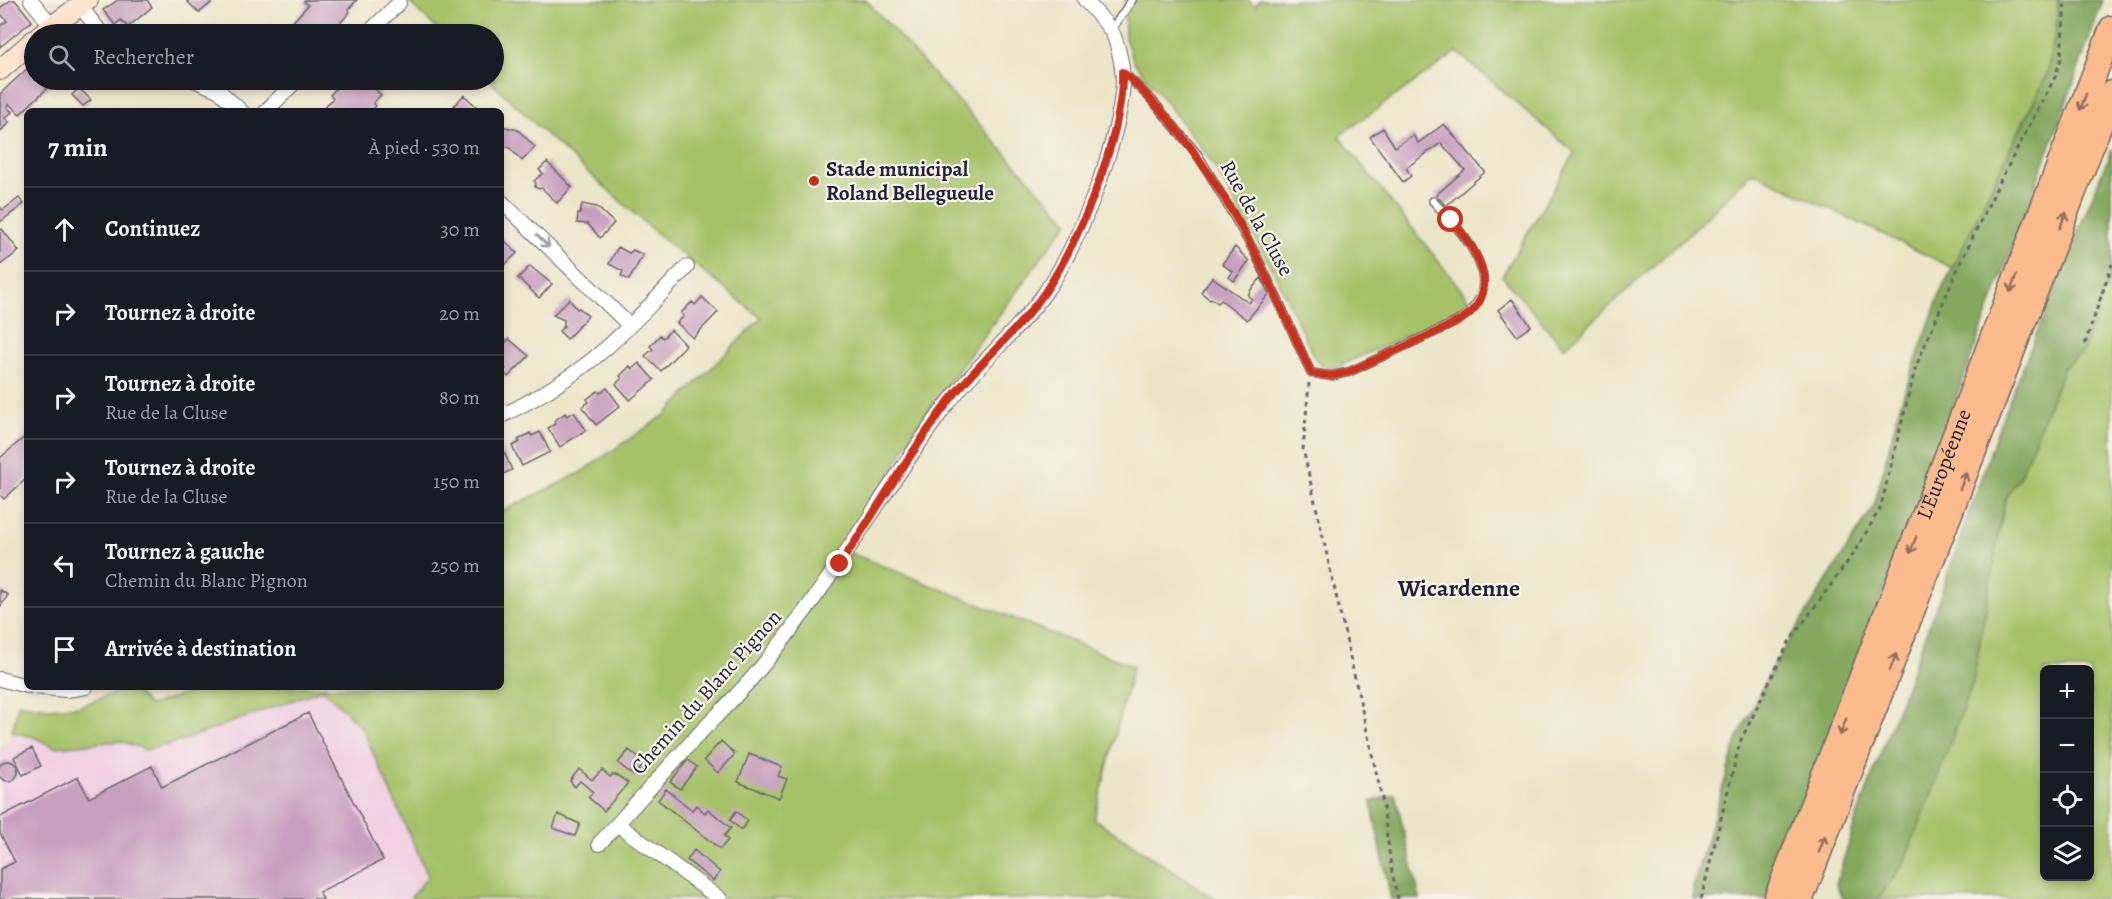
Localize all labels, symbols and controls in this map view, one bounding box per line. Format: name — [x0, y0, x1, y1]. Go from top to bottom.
search box — [24, 24, 504, 90]
icon: search — [45, 41, 78, 74]
text: Rechercher — [93, 42, 194, 72]
one-way arrow — [2077, 93, 2088, 111]
text: 7 min — [48, 130, 108, 165]
text: À pied · 530 m — [368, 134, 480, 161]
place label: Stade municipal Roland Bellegueule — [826, 155, 994, 207]
street label: Rue de la Cluse — [1214, 155, 1300, 281]
marker: Stade municipal Roland Bellegueule — [807, 174, 821, 188]
route start — [1437, 206, 1463, 232]
one-way arrow — [2058, 211, 2069, 230]
icon: ahead — [48, 213, 81, 246]
text: Continuez — [105, 214, 200, 244]
text: 30 m — [440, 216, 480, 243]
one-way arrow — [535, 234, 550, 249]
one-way arrow — [2007, 274, 2018, 293]
icon: right — [48, 297, 81, 330]
text: Tournez à droite — [105, 298, 256, 328]
text: 20 m — [439, 300, 480, 327]
text: Tournez à droite — [105, 369, 256, 399]
icon: right — [48, 381, 81, 414]
text: 80 m — [439, 384, 480, 411]
text: Rue de la Cluse — [105, 399, 227, 426]
street label: L'Européenne — [1910, 405, 1978, 524]
text: Tournez à droite — [105, 453, 256, 483]
icon: right — [48, 465, 81, 498]
text: 150 m — [433, 468, 480, 495]
one-way arrow — [1958, 472, 1969, 490]
text: Rue de la Cluse — [105, 483, 227, 510]
one-way arrow — [1906, 535, 1917, 553]
text: Tournez à gauche — [105, 537, 265, 567]
icon: left — [48, 549, 81, 582]
route end — [826, 550, 852, 576]
text: 250 m — [431, 552, 480, 579]
text: Chemin du Blanc Pignon — [105, 567, 308, 594]
district label: Wicardenne — [1397, 572, 1520, 604]
street label: Chemin du Blanc Pignon — [624, 604, 788, 780]
icon: arrive — [48, 633, 81, 666]
text: Arrivée à destination — [105, 634, 296, 664]
one-way arrow — [1888, 654, 1899, 672]
map controls — [2040, 665, 2094, 881]
button: + — [2040, 665, 2094, 719]
one-way arrow — [1836, 717, 1847, 735]
button: − — [2040, 719, 2094, 773]
button: locate — [2040, 773, 2094, 827]
button: layers — [2040, 827, 2094, 881]
one-way arrow — [1818, 836, 1829, 854]

